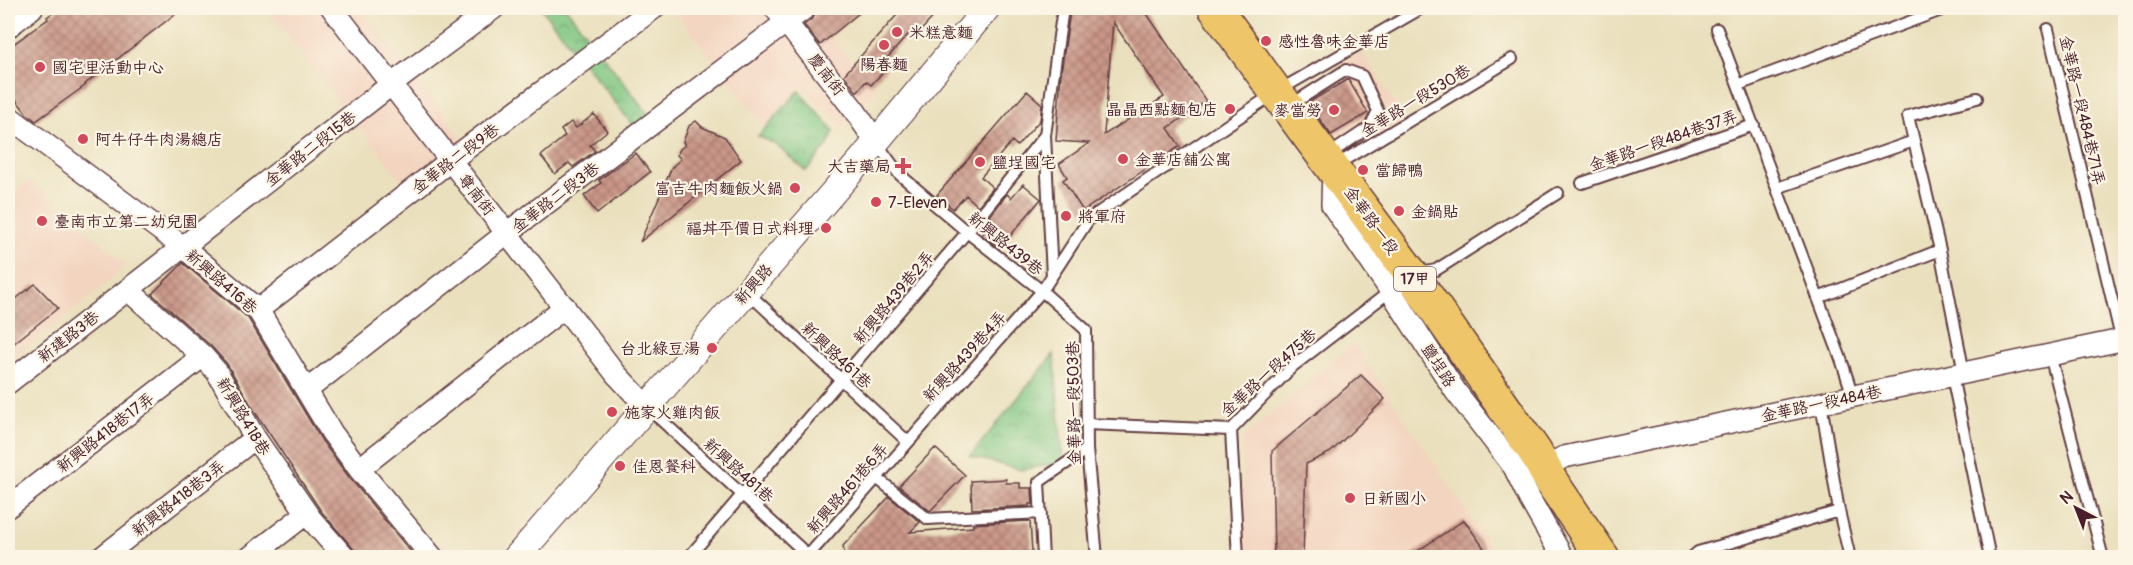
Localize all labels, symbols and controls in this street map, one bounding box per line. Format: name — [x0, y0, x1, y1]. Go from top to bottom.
place label: 米糕意麵 — [909, 23, 973, 43]
marker: 米糕意麵 — [890, 25, 904, 39]
place label: 感性魯味金華店 — [1278, 32, 1390, 52]
street label: 金華路一段484巷71弄 — [2055, 33, 2109, 187]
marker: 感性魯味金華店 — [1259, 34, 1273, 48]
marker: 陽春麵 — [877, 38, 891, 52]
street label: 慶南街 — [804, 50, 849, 100]
place label: 陽春麵 — [860, 55, 908, 75]
place label: 國宅里活動中心 — [52, 58, 164, 78]
marker: 國宅里活動中心 — [33, 60, 47, 74]
street label: 金華路一段530巷 — [1357, 60, 1474, 141]
place label: 晶晶西點麵包店 — [1106, 100, 1218, 120]
place label: 麥當勞 — [1274, 101, 1322, 121]
marker: 晶晶西點麵包店 — [1223, 102, 1237, 116]
marker: 麥當勞 — [1327, 103, 1341, 117]
street label: 金華路一段484巷37弄 — [1586, 106, 1740, 176]
street label: 金華路二段15巷 — [261, 107, 360, 191]
street label: 金華路二段9巷 — [408, 119, 503, 198]
place label: 阿牛仔牛肉湯總店 — [95, 130, 223, 150]
marker: 阿牛仔牛肉湯總店 — [76, 132, 90, 146]
place label: 金華店舖公寓 — [1135, 150, 1231, 170]
marker: 金華店舖公寓 — [1116, 152, 1130, 166]
place label: 鹽埕國宅 — [992, 153, 1056, 173]
marker: 鹽埕國宅 — [973, 155, 987, 169]
place label: 大吉藥局 — [827, 157, 891, 177]
street label: 金華路二段3巷 — [508, 158, 604, 237]
marker: 大吉藥局 — [896, 159, 910, 173]
place label: 當歸鴨 — [1375, 161, 1423, 181]
marker: 當歸鴨 — [1356, 163, 1370, 177]
street label: 尊南街 — [454, 170, 499, 220]
place label: 富吉牛肉麵飯火鍋 — [655, 179, 783, 199]
marker: 富吉牛肉麵飯火鍋 — [788, 181, 802, 195]
street label: 金華路一段 — [1340, 182, 1403, 259]
place label: 7-Eleven — [888, 193, 947, 213]
marker: 7-Eleven — [869, 195, 883, 209]
place label: 金鍋貼 — [1411, 202, 1459, 222]
marker: 金鍋貼 — [1392, 204, 1406, 218]
place label: 將軍府 — [1078, 207, 1126, 227]
street label: 新興路439巷 — [964, 208, 1047, 280]
marker: 將軍府 — [1059, 209, 1073, 223]
place label: 臺南市立第二幼兒園 — [54, 212, 198, 232]
marker: 臺南市立第二幼兒園 — [35, 214, 49, 228]
place label: 福丼平價日式料理 — [686, 219, 814, 239]
marker: 福丼平價日式料理 — [819, 221, 833, 235]
street label: 新興路416巷 — [181, 245, 261, 318]
street label: 新興路439巷2弄 — [849, 247, 939, 348]
street label: 新興路 — [730, 260, 777, 309]
road number: 17甲 — [1394, 267, 1436, 291]
street label: 新建路3巷 — [34, 306, 104, 367]
street label: 新興路439巷4弄 — [919, 307, 1011, 406]
street label: 新興路461巷 — [797, 318, 876, 393]
street label: 金華路一段475巷 — [1216, 324, 1321, 421]
place label: 台北綠豆湯 — [620, 339, 700, 359]
street label: 鹽埕路 — [1417, 340, 1460, 391]
marker: 台北綠豆湯 — [705, 341, 719, 355]
street label: 金華路一段503巷 — [1063, 341, 1085, 465]
street label: 新興路418巷 — [212, 374, 274, 459]
street label: 金華路一段484巷 — [1759, 381, 1883, 427]
street label: 新興路418巷17弄 — [53, 388, 158, 477]
place label: 施家火雞肉飯 — [624, 403, 720, 423]
marker: 施家火雞肉飯 — [605, 405, 619, 419]
street label: 新興路481巷 — [699, 434, 778, 507]
street label: 新興路461巷6弄 — [803, 439, 893, 538]
street label: 新興路418巷3弄 — [128, 456, 229, 541]
place label: 佳恩餐科 — [632, 457, 696, 477]
marker: 佳恩餐科 — [613, 459, 627, 473]
north arrow — [2046, 478, 2106, 538]
text: N — [2056, 486, 2077, 509]
place label: 日新國小 — [1362, 489, 1426, 509]
marker: 日新國小 — [1343, 491, 1357, 505]

